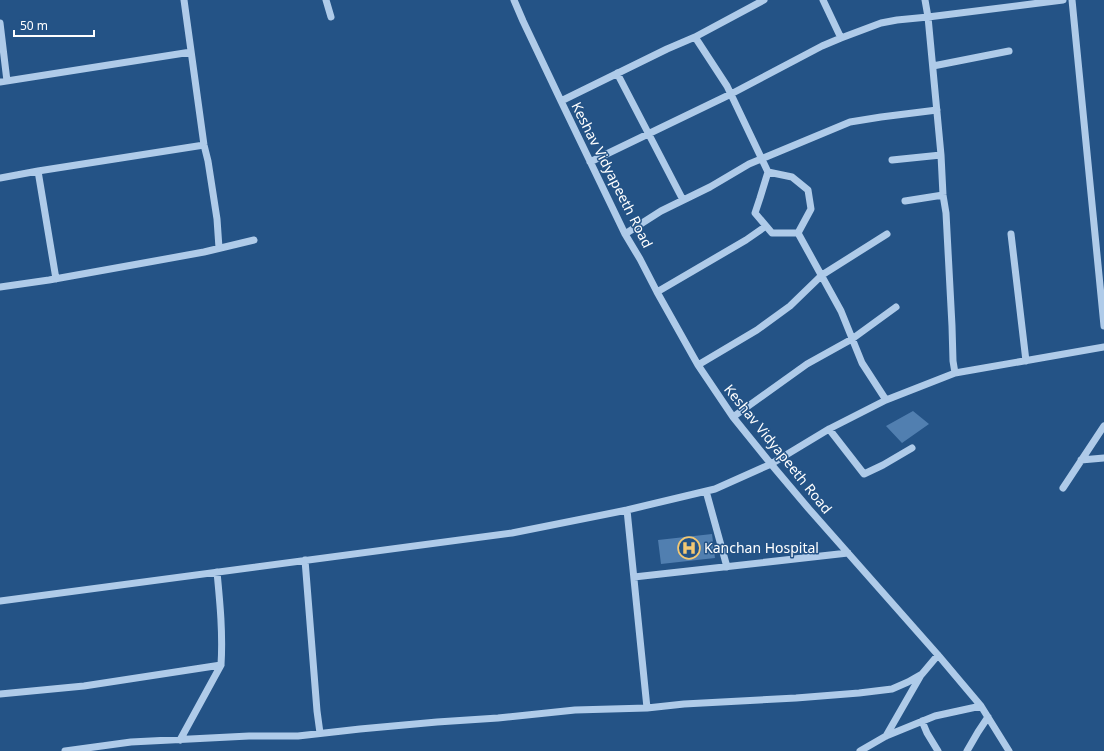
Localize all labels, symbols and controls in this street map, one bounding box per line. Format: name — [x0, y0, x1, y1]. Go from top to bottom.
scale bar — [14, 12, 94, 38]
text: 50 m — [20, 17, 48, 34]
street label: Keshav Vidyapeeth Road — [567, 98, 658, 251]
street label: Keshav Vidyapeeth Road — [720, 380, 837, 517]
hospital icon: Kanchan Hospital — [676, 535, 702, 561]
place label: Kanchan Hospital — [704, 538, 819, 557]

